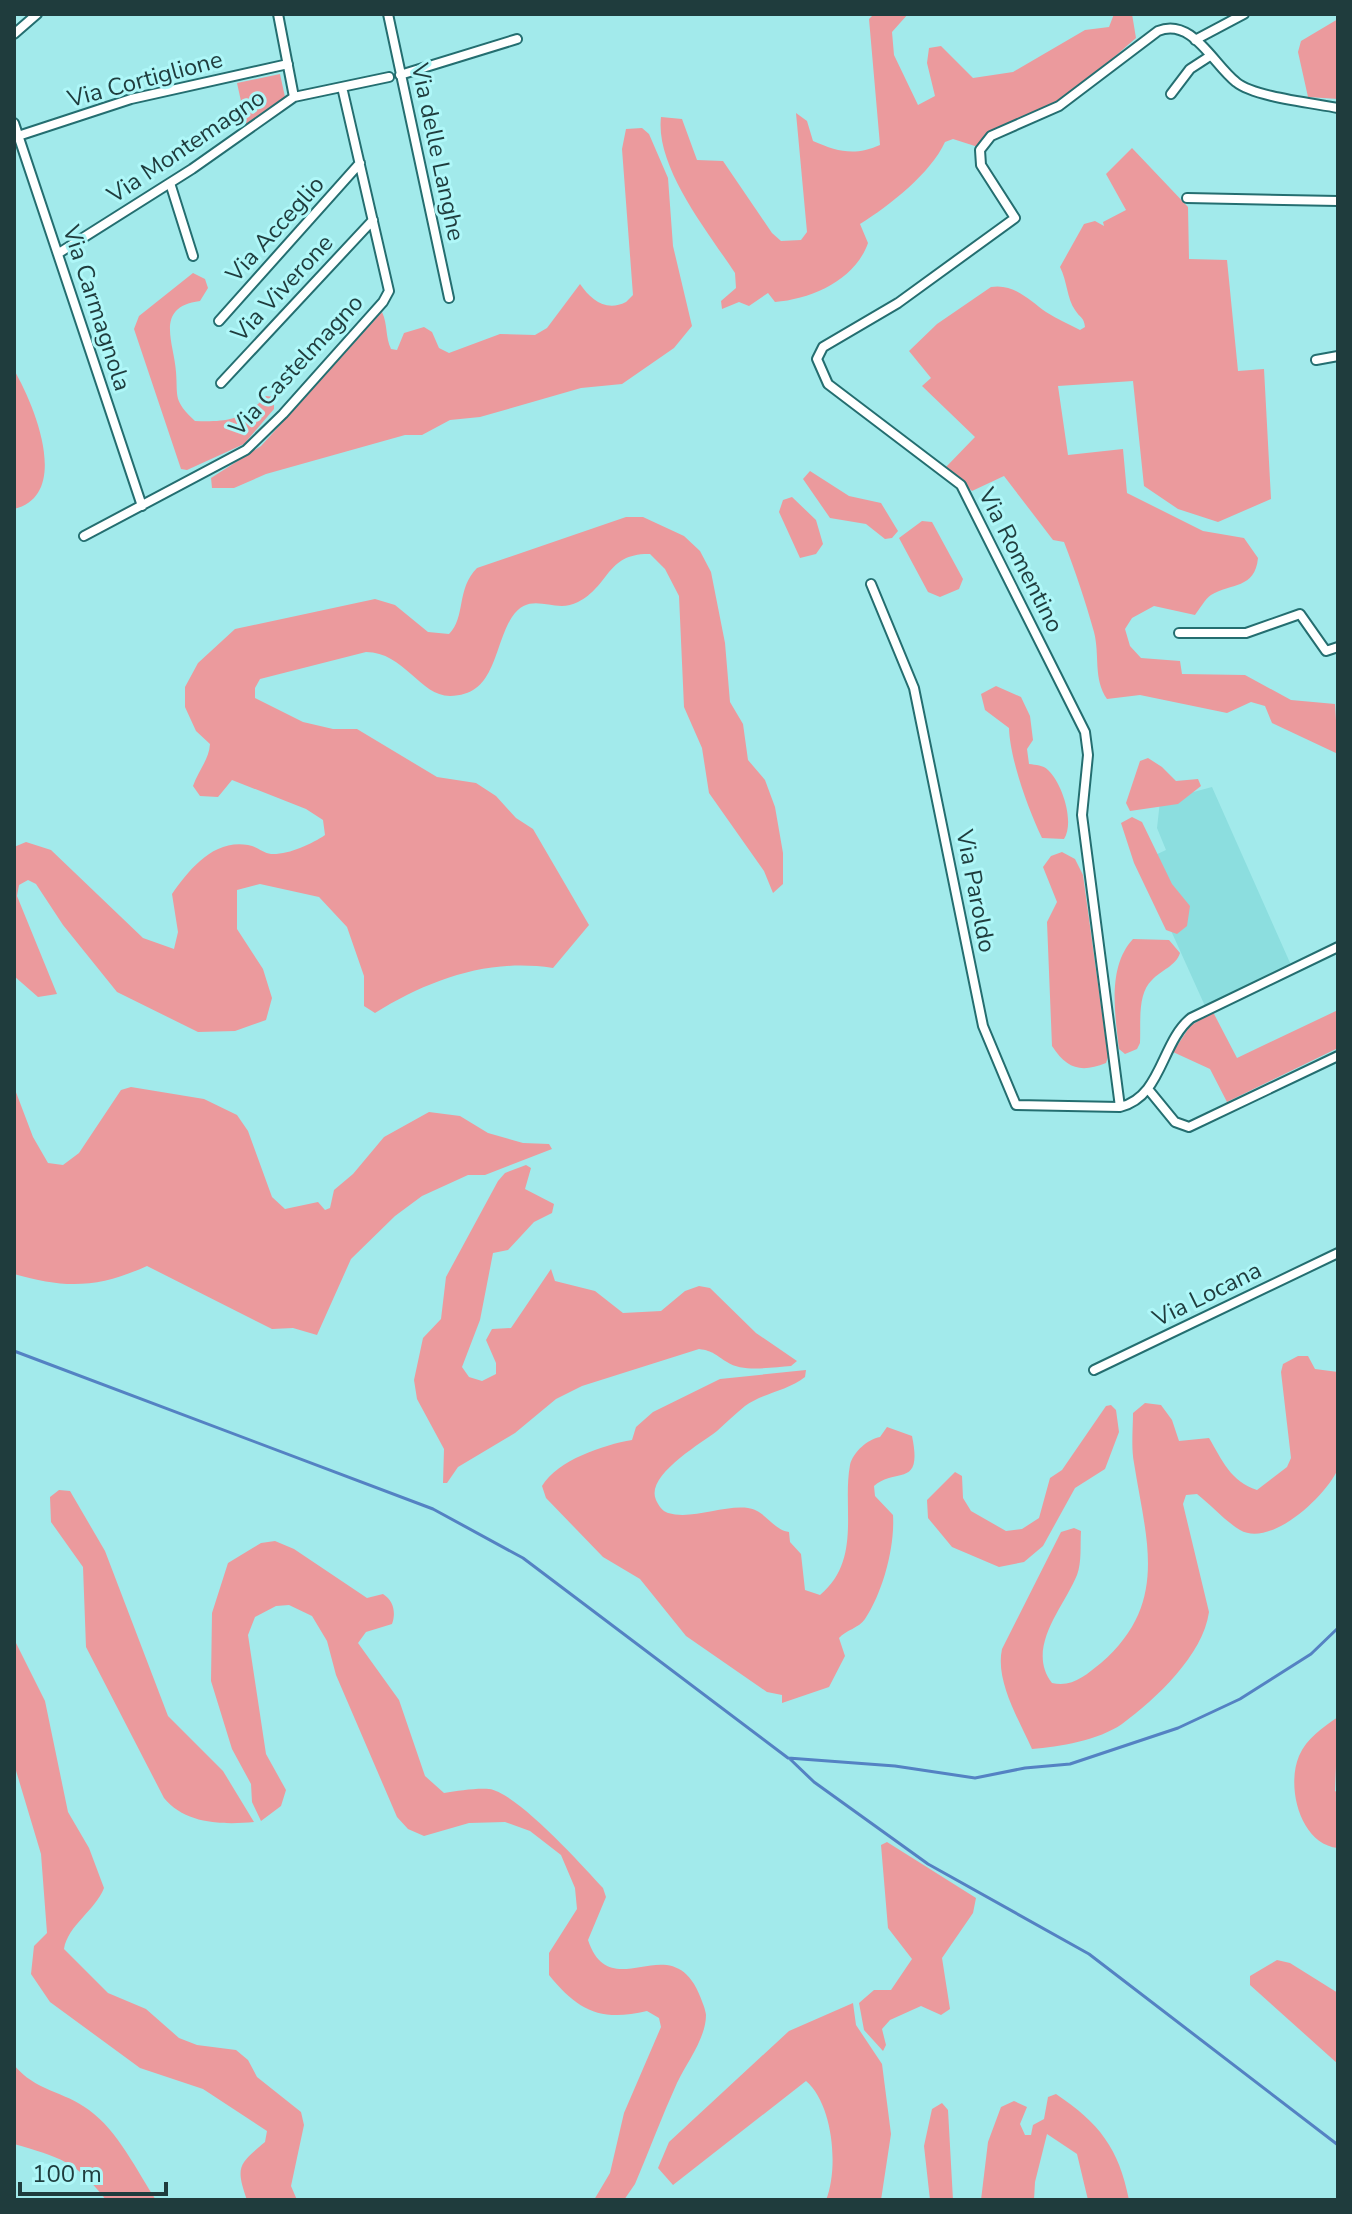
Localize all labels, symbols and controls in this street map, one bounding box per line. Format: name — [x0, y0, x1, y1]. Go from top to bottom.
street label: Via Cortiglione — [63, 43, 226, 115]
street label: Via delle Langhe — [403, 59, 472, 244]
street label: Via Montemagno — [100, 81, 271, 211]
street label: Via Acceglio — [218, 169, 331, 290]
street label: Via Carmagnola — [55, 220, 139, 395]
street label: Via Viverone — [223, 227, 340, 349]
street label: Via Castelmagno — [221, 287, 370, 444]
street label: Via Romentino — [970, 481, 1071, 638]
street label: Via Paroldo — [948, 826, 1004, 955]
street label: Via Locana — [1146, 1254, 1267, 1335]
scale bar — [20, 2146, 166, 2196]
text: 100 m — [32, 2158, 102, 2190]

